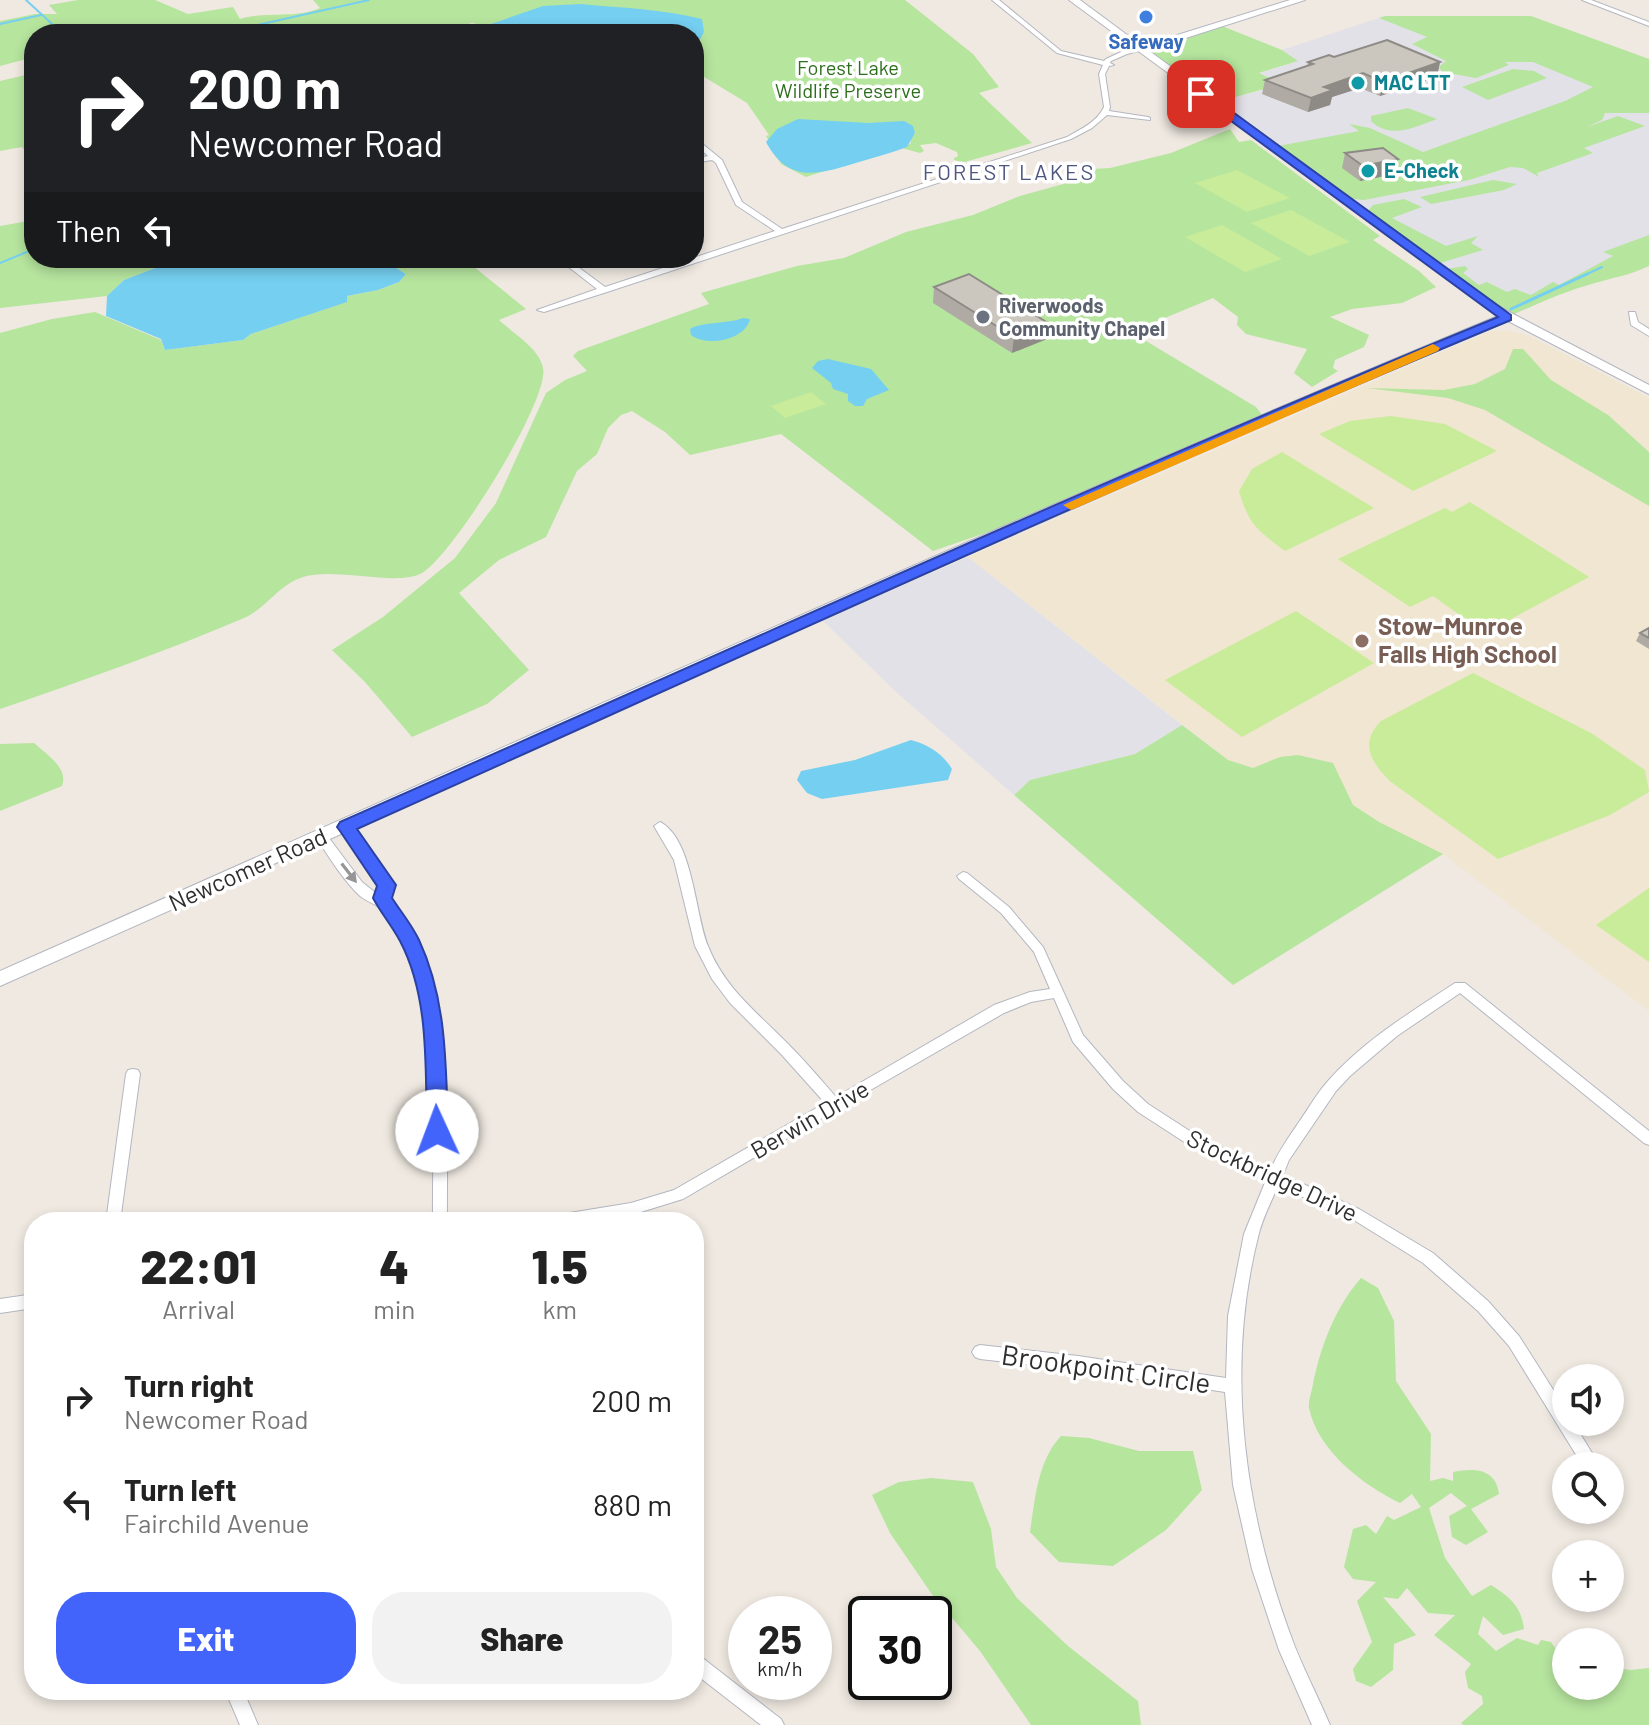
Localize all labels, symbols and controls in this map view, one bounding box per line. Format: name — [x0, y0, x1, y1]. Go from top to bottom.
marker: Safeway — [1137, 8, 1155, 26]
place label: Safeway — [1108, 29, 1184, 53]
text: 200 m — [188, 53, 341, 120]
park label: Forest Lake Wildlife Preserve — [775, 55, 921, 102]
icon: right — [56, 56, 160, 160]
pin — [1167, 60, 1235, 128]
place label: MAC LTT — [1374, 70, 1451, 94]
icon: arrive — [1179, 72, 1223, 116]
marker: MAC LTT — [1349, 74, 1367, 92]
text: Newcomer Road — [188, 121, 443, 164]
district label: FOREST LAKES — [923, 158, 1095, 184]
place label: E-Check — [1384, 158, 1460, 182]
marker: E-Check — [1359, 162, 1377, 180]
icon: left — [137, 208, 181, 252]
text: Then — [56, 212, 121, 248]
place label: Riverwoods Community Chapel — [999, 293, 1165, 340]
marker: Riverwoods Community Chapel — [974, 308, 992, 326]
place label: Stow–Munroe Falls High School — [1378, 611, 1557, 668]
marker: Stow–Munroe Falls High School — [1353, 632, 1371, 650]
street label: Newcomer Road — [164, 821, 331, 916]
one-way arrow — [340, 863, 356, 883]
street label: Berwin Drive — [745, 1073, 874, 1164]
position arrow — [395, 1089, 479, 1173]
street label: Stockbridge Drive — [1183, 1122, 1363, 1227]
text: 22:01 — [140, 1236, 257, 1294]
text: 4 — [379, 1236, 409, 1294]
text: 1.5 — [532, 1236, 588, 1294]
text: Arrival — [162, 1293, 235, 1324]
text: min — [373, 1293, 415, 1324]
text: km — [542, 1293, 577, 1324]
street label: Brookpoint Circle — [999, 1337, 1213, 1400]
map controls — [1552, 1364, 1624, 1700]
button: sound — [1552, 1364, 1624, 1436]
text: Turn right — [124, 1367, 254, 1403]
icon: right — [56, 1378, 100, 1422]
text: 200 m — [591, 1382, 672, 1418]
text: Newcomer Road — [124, 1403, 308, 1434]
button: search — [1552, 1452, 1624, 1524]
text: Turn left — [124, 1471, 237, 1507]
icon: left — [56, 1482, 100, 1526]
text: 880 m — [593, 1486, 672, 1522]
text: Fairchild Avenue — [124, 1507, 309, 1538]
button: + — [1552, 1540, 1624, 1612]
button: Exit — [56, 1592, 356, 1684]
button: Share — [372, 1592, 672, 1684]
speed limit sign: 30 — [848, 1596, 952, 1700]
text: 25 — [758, 1614, 802, 1662]
button: − — [1552, 1628, 1624, 1700]
text: km/h — [757, 1656, 803, 1680]

